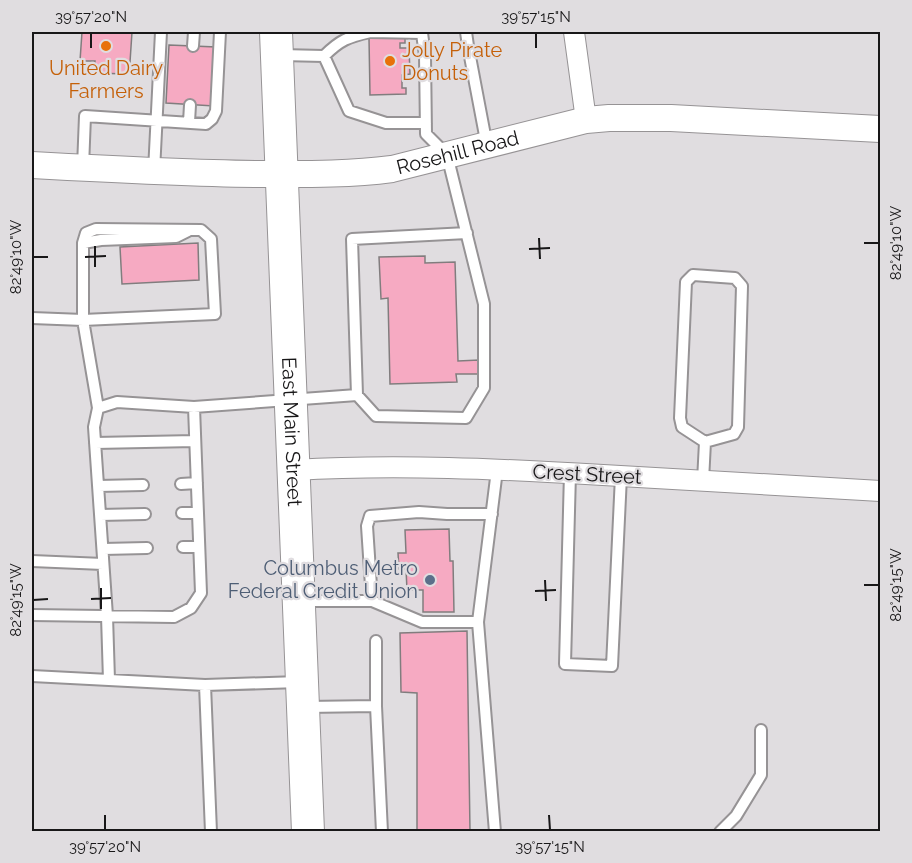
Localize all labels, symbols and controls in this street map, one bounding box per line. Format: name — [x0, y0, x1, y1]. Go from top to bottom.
text: 39°57'20"N — [55, 8, 127, 26]
text: 39°57'15"N — [501, 8, 571, 26]
place label: Jolly Pirate Donuts — [402, 38, 502, 85]
marker: United Dairy Farmers — [99, 39, 113, 53]
marker: Jolly Pirate Donuts — [383, 54, 397, 68]
place label: United Dairy Farmers — [49, 56, 163, 103]
street label: Rosehill Road — [394, 125, 521, 179]
text: 82°49'10"W — [887, 205, 905, 280]
text: 82°49'10"W — [7, 219, 25, 294]
street label: East Main Street — [277, 357, 307, 507]
street label: Crest Street — [532, 459, 642, 489]
text: 82°49'15"W — [887, 548, 905, 622]
place label: Columbus Metro Federal Credit Union — [228, 556, 418, 603]
text: 82°49'15"W — [7, 563, 25, 637]
marker: Columbus Metro Federal Credit Union — [423, 573, 437, 587]
text: 39°57'20"N — [69, 838, 141, 856]
text: 39°57'15"N — [515, 838, 585, 856]

